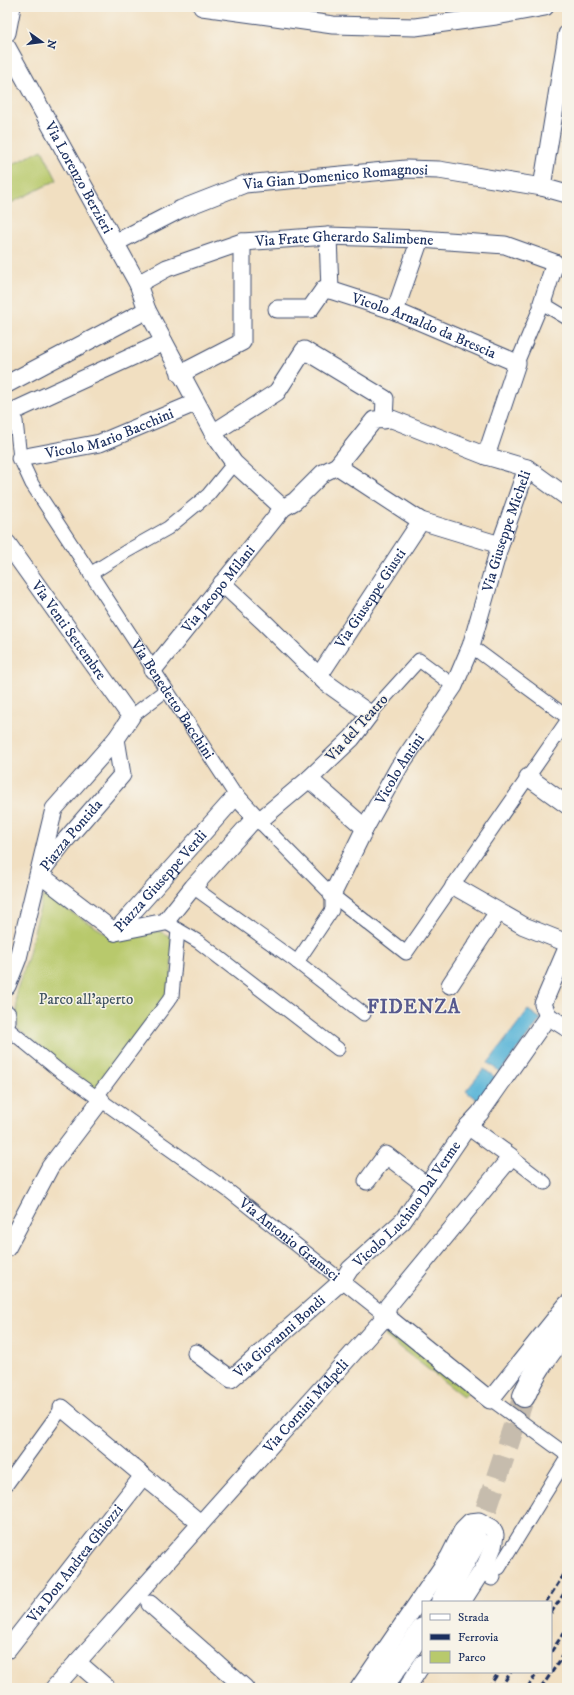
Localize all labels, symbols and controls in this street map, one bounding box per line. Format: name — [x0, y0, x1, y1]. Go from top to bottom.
north arrow — [22, 22, 62, 62]
text: N — [43, 38, 59, 50]
street label: Via Lorenzo Berzieri — [40, 117, 118, 237]
street label: Via Gian Domenico Romagnosi — [241, 159, 428, 194]
street label: Via Frate Gherardo Salimbene — [253, 226, 434, 251]
street label: Vicolo Arnaldo da Brescia — [349, 288, 500, 363]
street label: Vicolo Mario Bacchini — [43, 404, 176, 463]
street label: Via Giuseppe Micheli — [477, 468, 535, 595]
street label: Via Jacopo Milani — [177, 541, 259, 637]
street label: Via Giuseppe Giusti — [330, 545, 410, 653]
street label: Via Venti Settembre — [27, 576, 111, 683]
street label: Via Benedetto Bacchini — [126, 635, 219, 763]
street label: Via del Teatro — [321, 690, 392, 766]
street label: Vicolo Antini — [370, 730, 428, 809]
street label: Piazza Pontida — [36, 795, 107, 875]
street label: Piazza Giuseppe Verdi — [110, 826, 211, 936]
park label: Parco all'aperto — [39, 990, 133, 1009]
district label: FIDENZA — [367, 996, 461, 1019]
street label: Vicolo Luchino Dal Verme — [348, 1137, 465, 1272]
street label: Via Antonio Gramsci — [234, 1193, 344, 1285]
street label: Via Giovanni Bondi — [229, 1291, 329, 1383]
street label: Via Cornini Malpeli — [258, 1355, 353, 1457]
street label: Via Don Andrea Ghiozzi — [22, 1500, 127, 1627]
legend — [422, 1601, 552, 1673]
text: Strada — [458, 1610, 490, 1625]
text: Ferrovia — [458, 1630, 499, 1645]
text: Parco — [458, 1650, 486, 1665]

